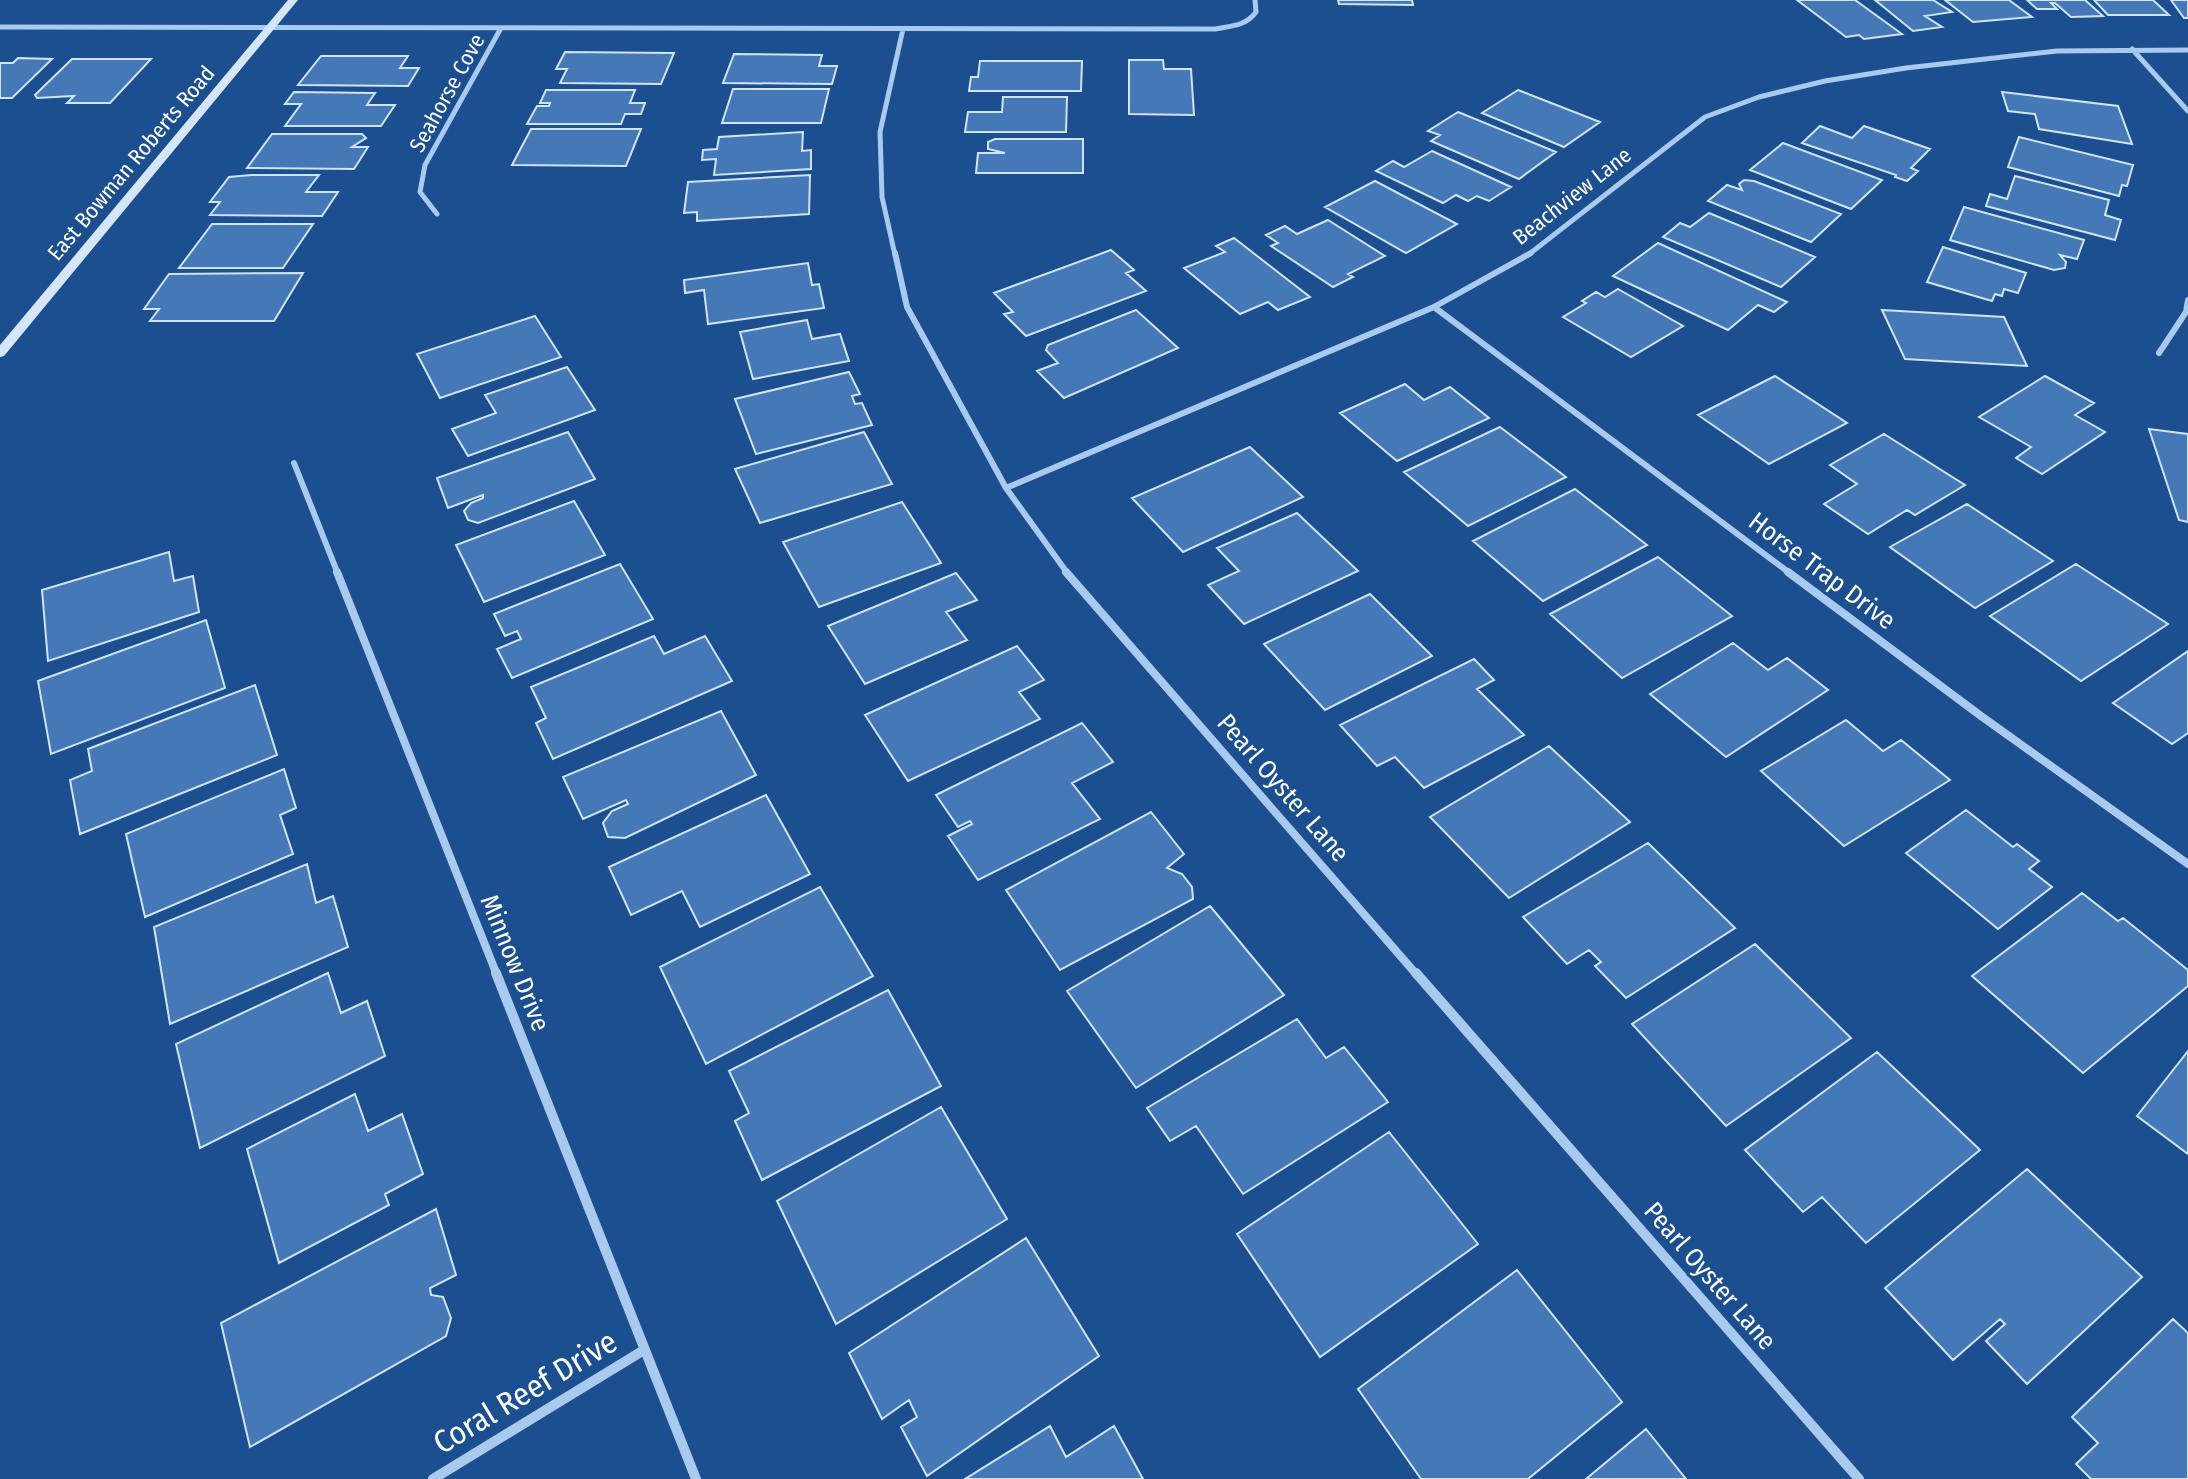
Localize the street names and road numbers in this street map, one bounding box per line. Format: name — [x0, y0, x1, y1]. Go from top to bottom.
street label: Seahorse Cove — [403, 29, 491, 157]
street label: East Bowman Roberts Road — [42, 60, 220, 266]
street label: Beachview Lane — [1507, 141, 1637, 251]
street label: Horse Trap Drive — [1743, 506, 1901, 636]
street label: Pearl Oyster Lane — [1210, 708, 1356, 868]
street label: Minnow Drive — [474, 890, 556, 1036]
street label: Pearl Oyster Lane — [1637, 1196, 1783, 1356]
street label: Coral Reef Drive — [426, 1322, 624, 1462]

